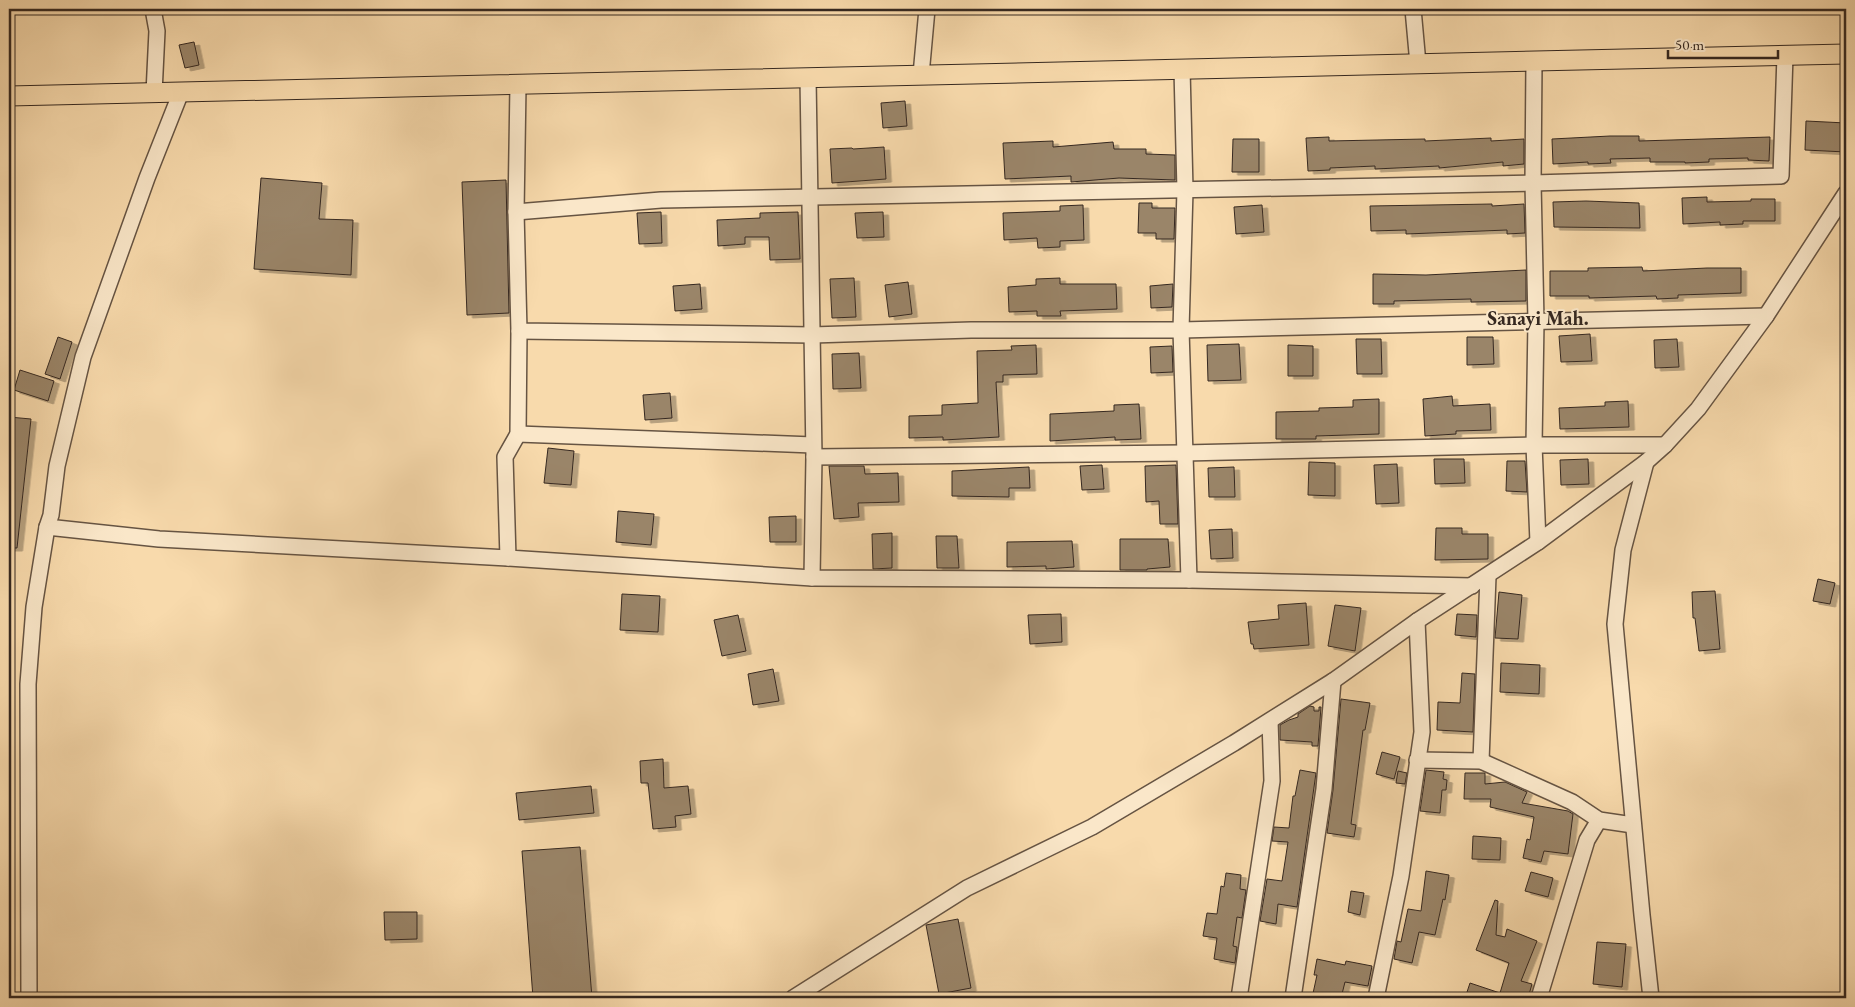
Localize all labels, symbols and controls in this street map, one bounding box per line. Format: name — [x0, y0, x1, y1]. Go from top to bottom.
scale bar — [1668, 28, 1778, 60]
text: 50 m — [1675, 35, 1704, 54]
district label: Sanayi Mah. — [1487, 305, 1589, 331]

